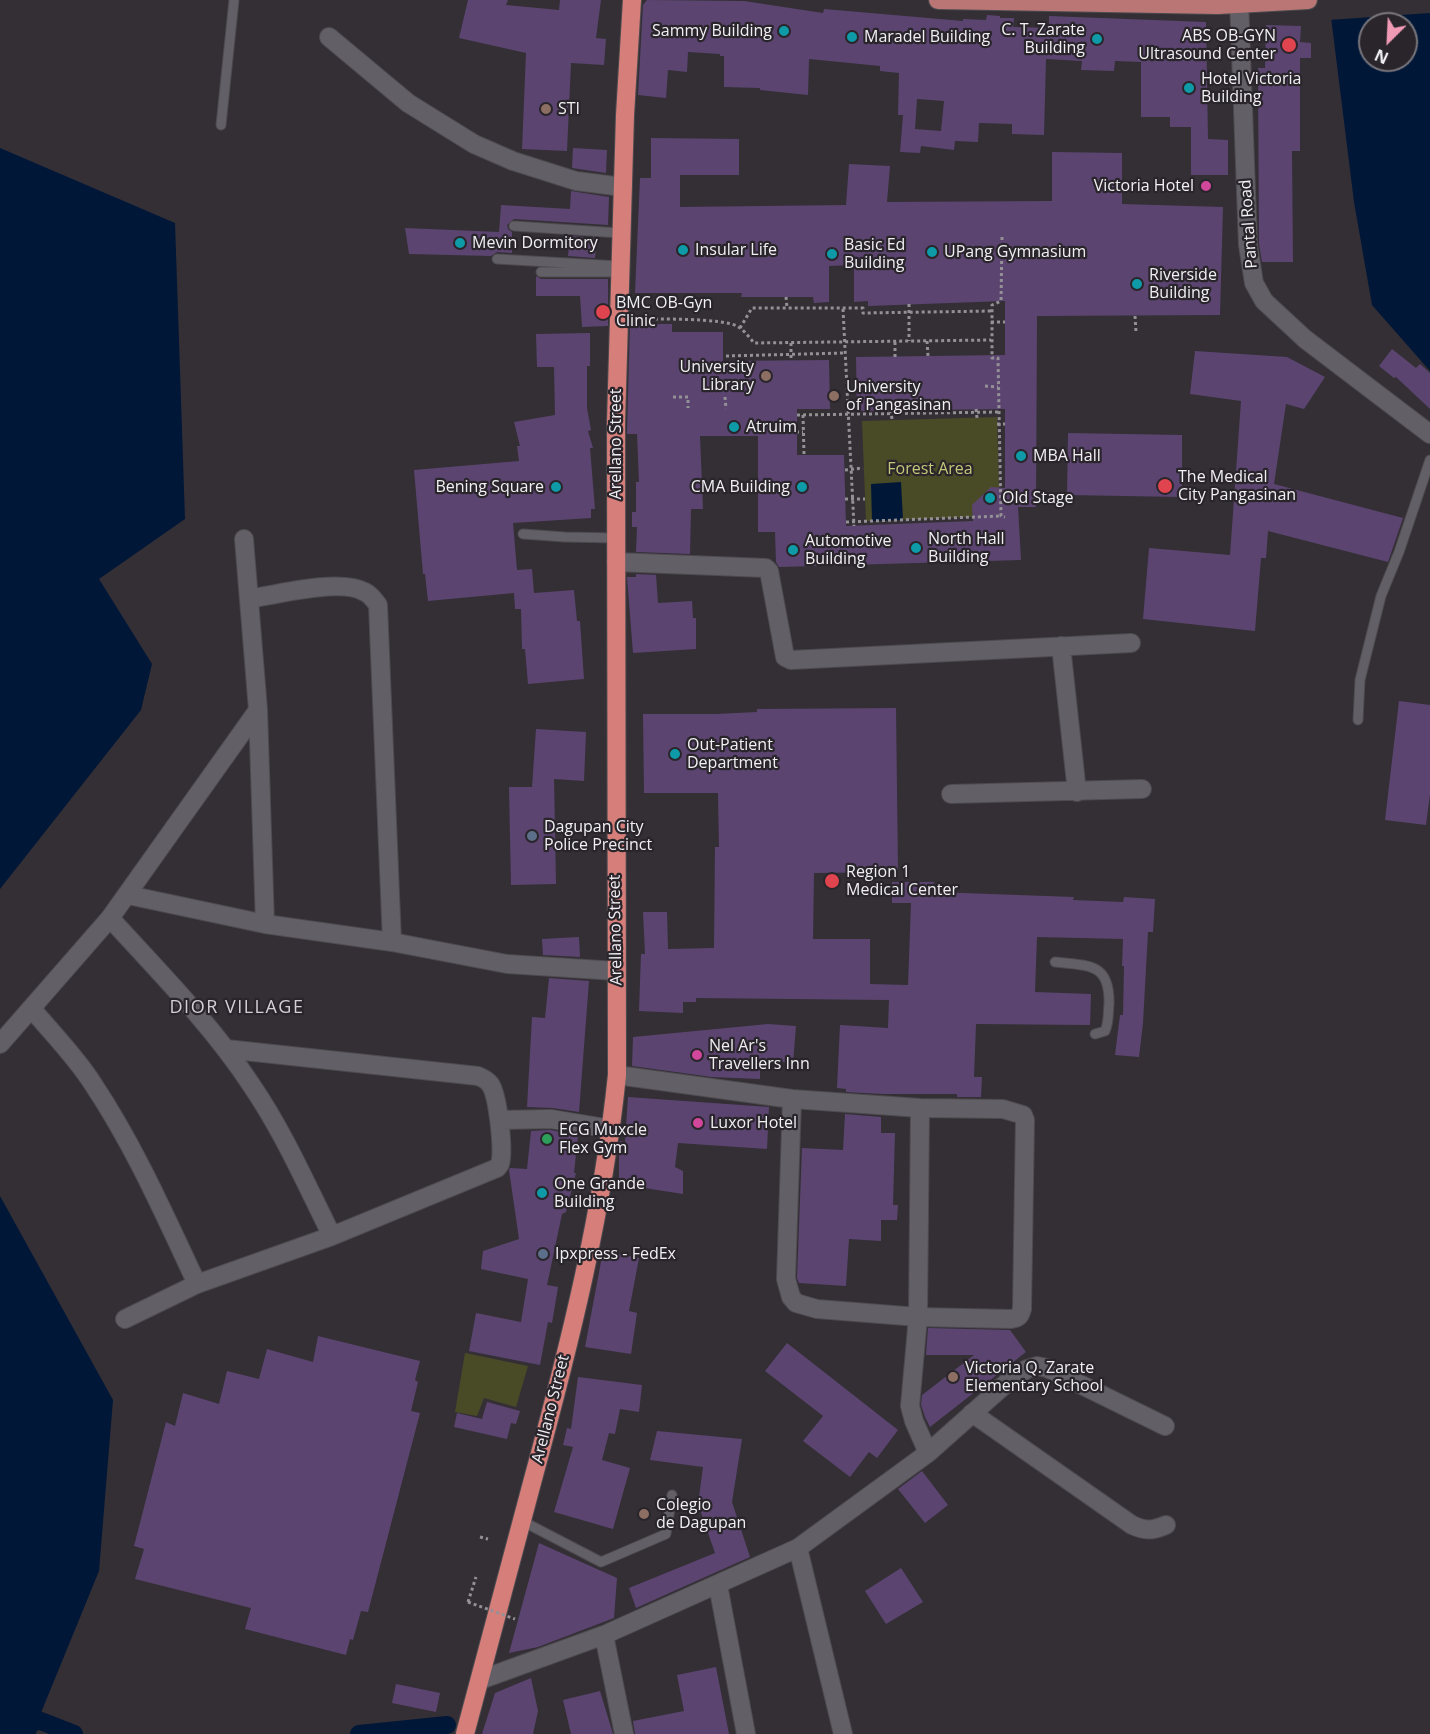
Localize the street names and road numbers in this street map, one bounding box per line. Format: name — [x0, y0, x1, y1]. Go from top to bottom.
street label: Pantal Road — [1236, 179, 1262, 269]
street label: Arellano Street — [606, 389, 626, 499]
street label: Arellano Street — [605, 874, 627, 986]
street label: Arellano Street — [528, 1353, 574, 1465]

